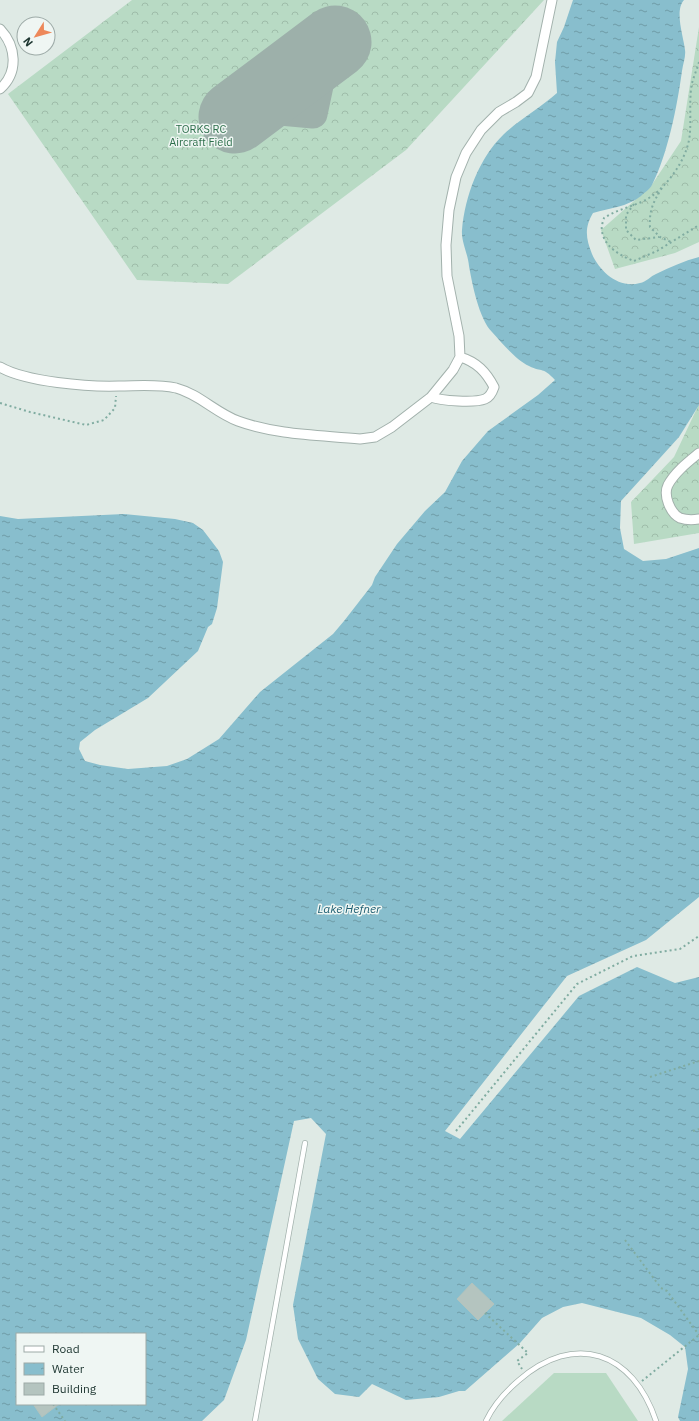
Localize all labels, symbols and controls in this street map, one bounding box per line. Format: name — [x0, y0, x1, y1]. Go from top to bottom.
north arrow — [16, 16, 56, 56]
text: N — [20, 35, 36, 49]
park label: TORKS RC Aircraft Field — [169, 122, 233, 149]
water label: Lake Hefner — [318, 901, 381, 916]
legend — [16, 1333, 146, 1405]
text: Road — [52, 1341, 80, 1356]
text: Water — [52, 1361, 85, 1376]
text: Building — [52, 1381, 97, 1396]

